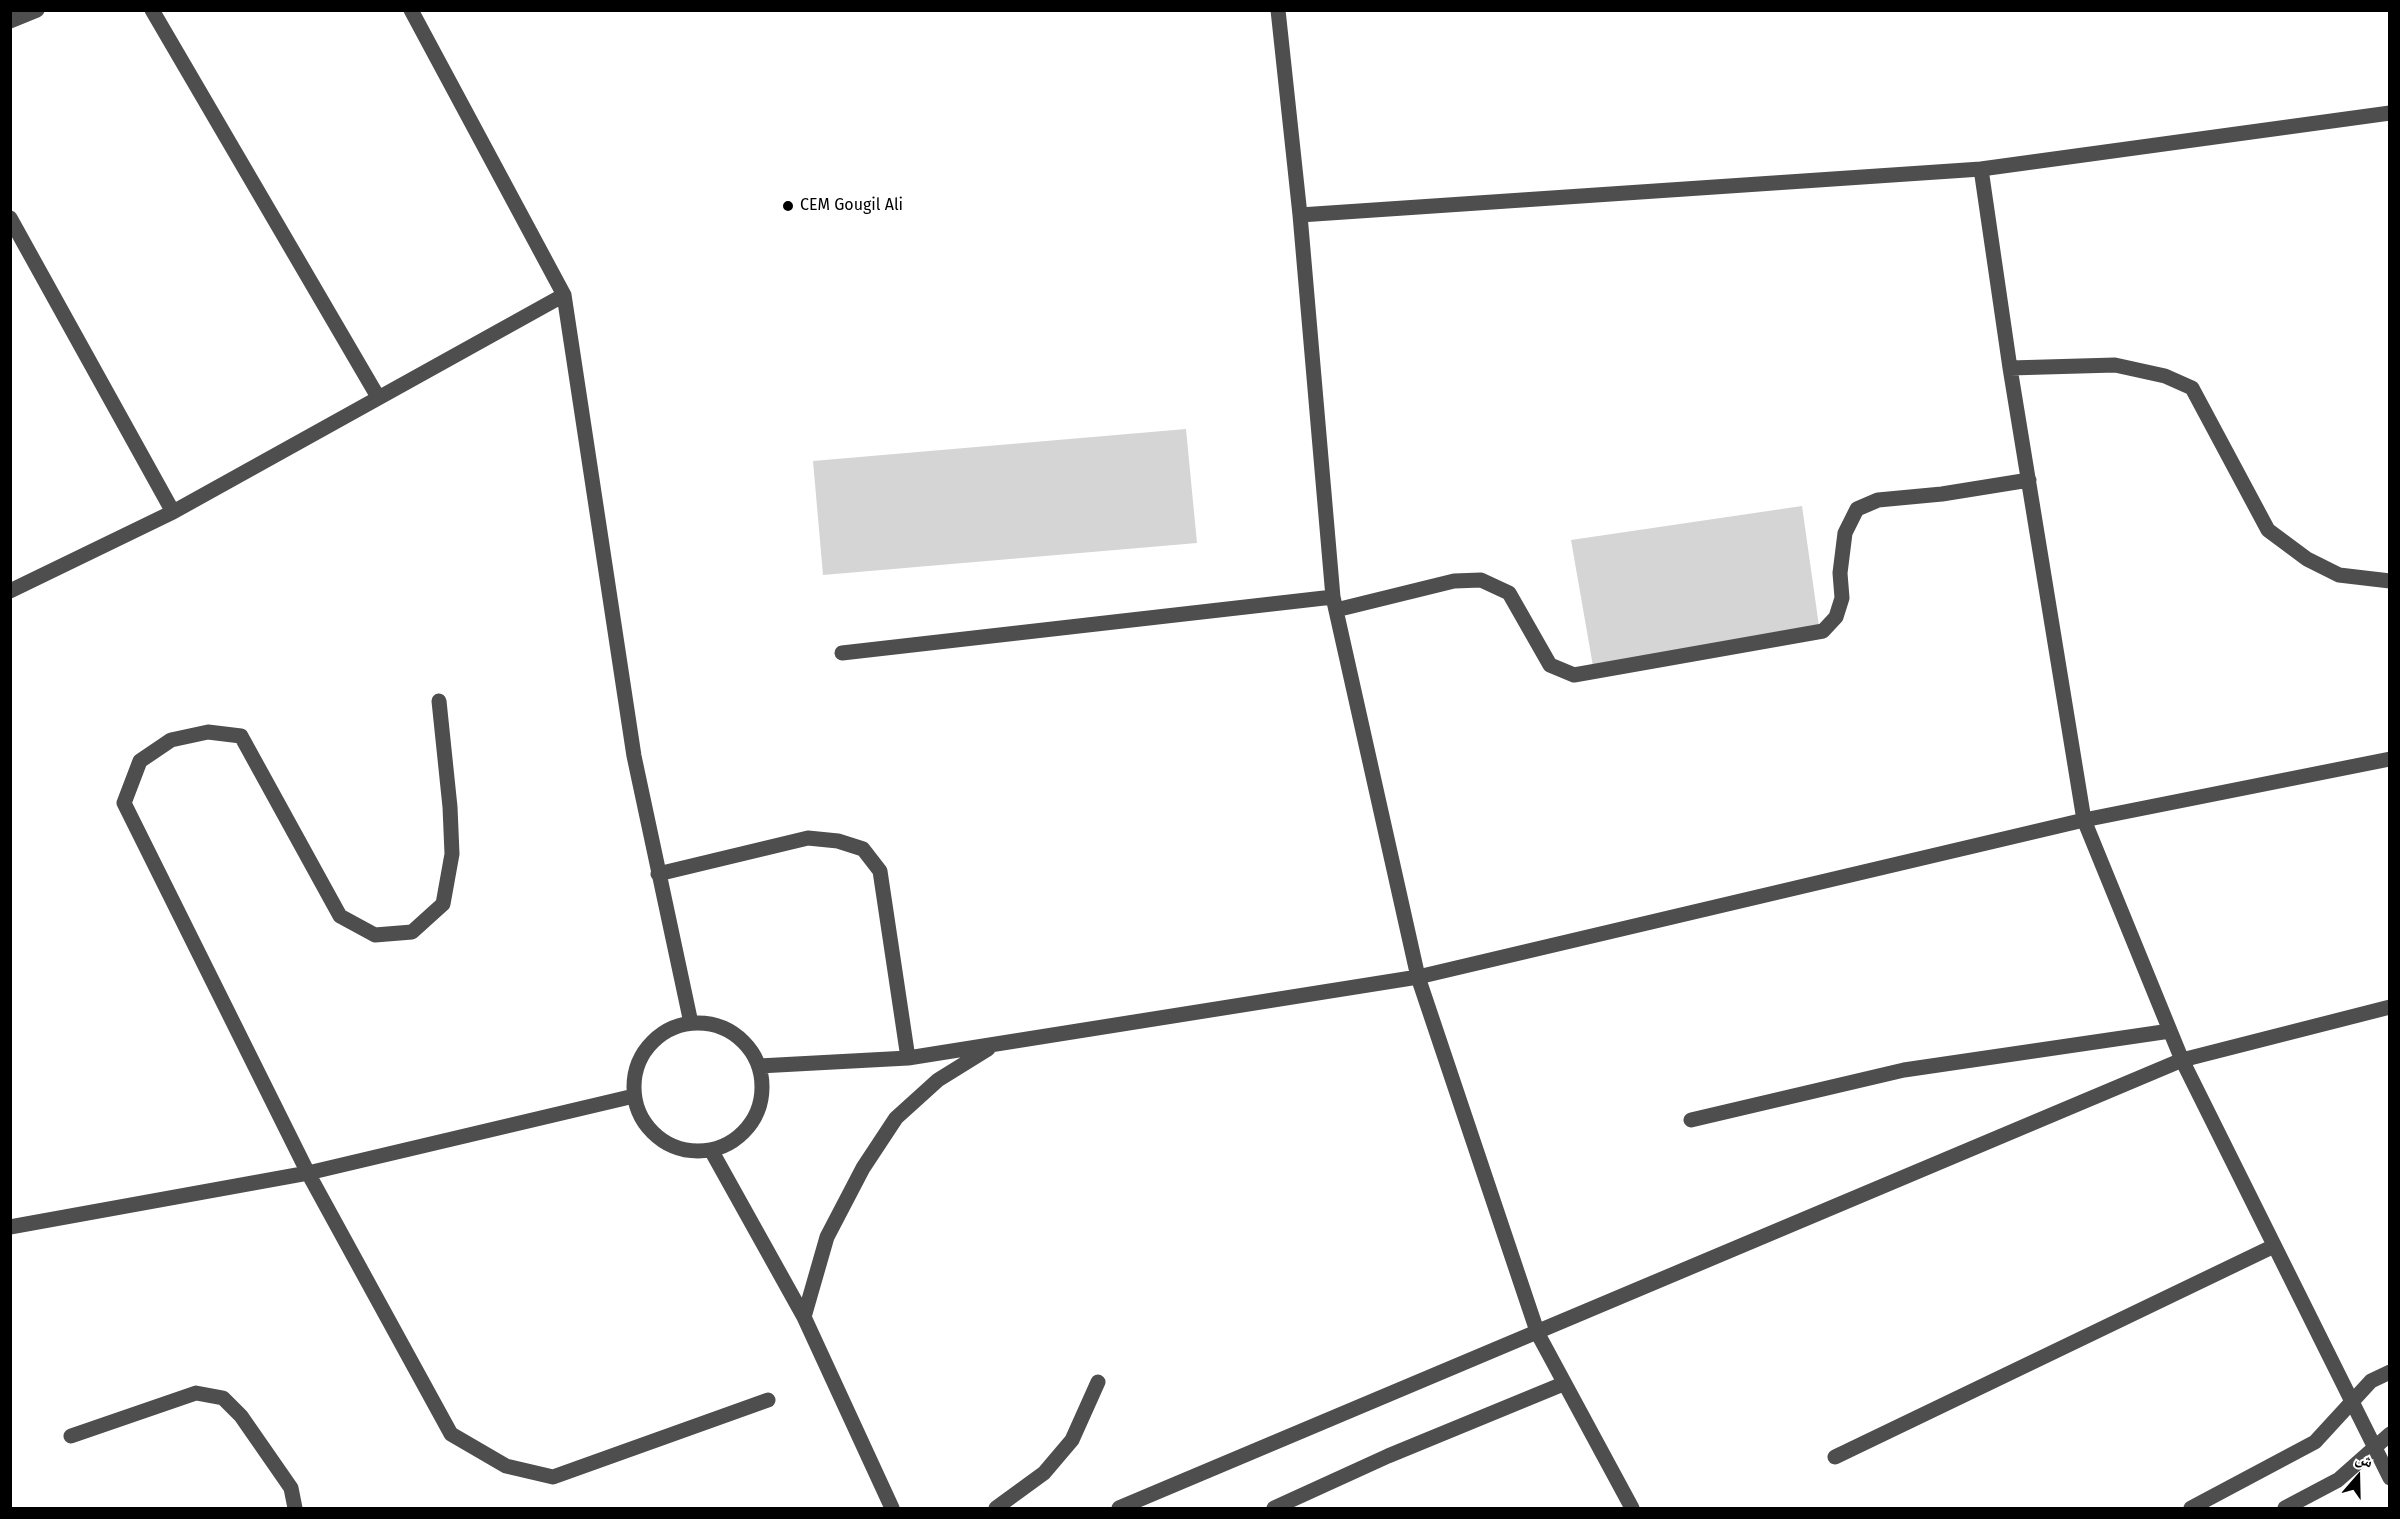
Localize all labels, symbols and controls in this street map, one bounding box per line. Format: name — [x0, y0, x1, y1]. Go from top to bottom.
place label: CEM Gougil Ali — [800, 196, 903, 216]
marker: CEM Gougil Ali — [781, 199, 795, 213]
north arrow — [2328, 1447, 2388, 1507]
text: ش — [2353, 1448, 2376, 1471]

